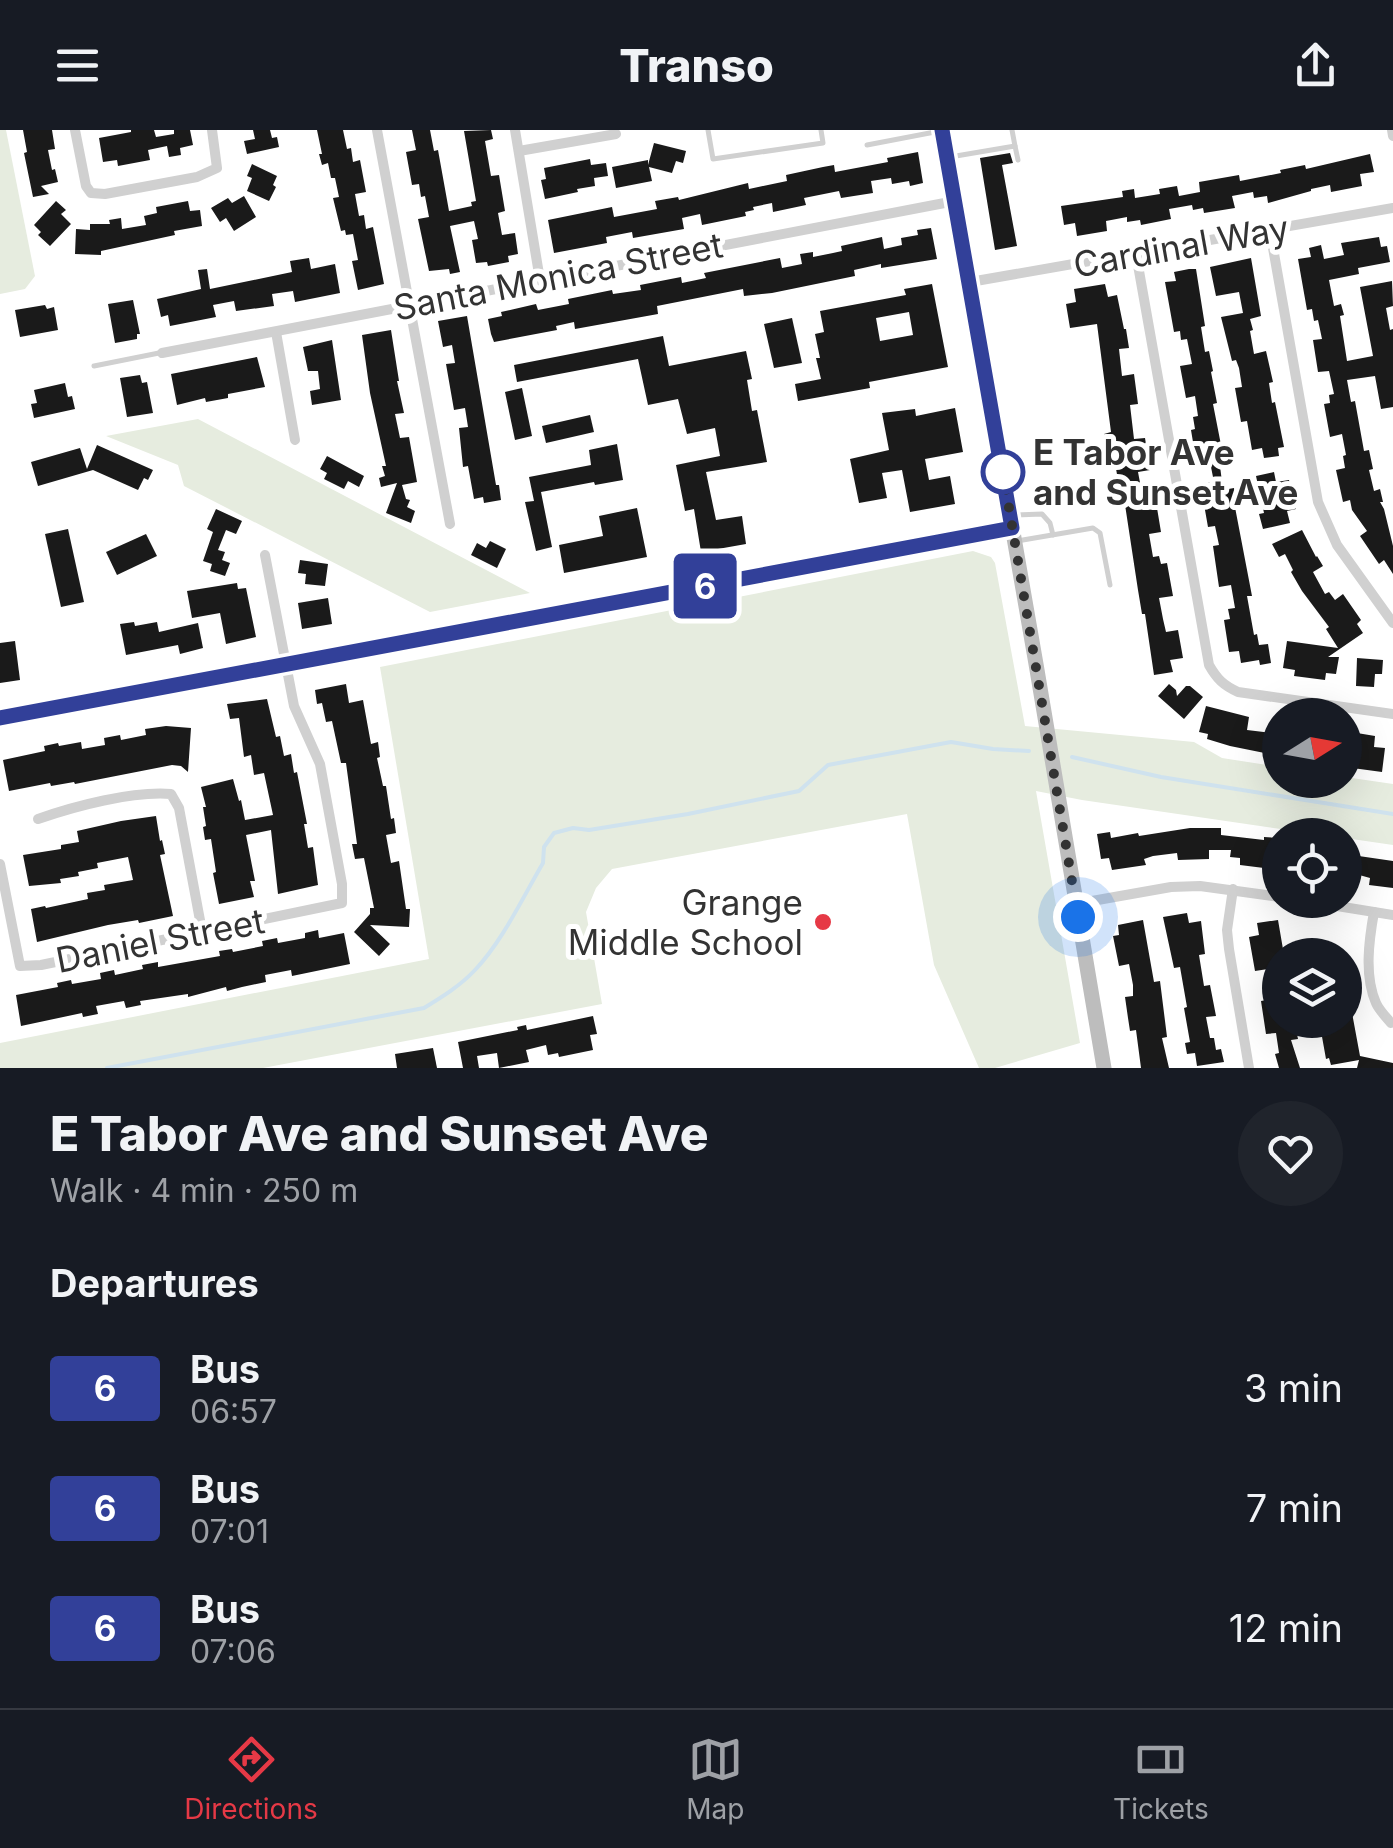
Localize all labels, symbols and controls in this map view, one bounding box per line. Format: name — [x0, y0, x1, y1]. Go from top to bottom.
icon: menu — [50, 38, 105, 93]
text: Transo — [619, 38, 774, 93]
icon: share — [1288, 38, 1343, 93]
street label: Cardinal Way — [1070, 206, 1292, 286]
street label: Santa Monica Street — [390, 223, 726, 329]
place label: E Tabor Ave and Sunset Ave — [1033, 431, 1298, 513]
marker: E Tabor Ave and Sunset Ave — [982, 451, 1024, 493]
line badge: 6 — [672, 554, 738, 618]
text: 6 — [694, 565, 716, 607]
north arrow — [1262, 698, 1362, 798]
map controls — [1262, 698, 1362, 1038]
button: locate — [1262, 818, 1362, 918]
place label: Grange Middle School — [568, 881, 803, 963]
your location — [1053, 892, 1103, 942]
street label: Daniel Street — [52, 899, 268, 981]
marker: Grange Middle School — [812, 911, 834, 933]
button: layers — [1262, 938, 1362, 1038]
button: heart — [1238, 1101, 1343, 1206]
text: E Tabor Ave and Sunset Ave — [50, 1104, 709, 1163]
text: Walk · 4 min · 250 m — [50, 1171, 358, 1210]
text: Departures — [50, 1260, 259, 1306]
text: Bus — [190, 1346, 260, 1392]
text: 3 min — [1244, 1365, 1343, 1411]
text: 6 — [94, 1367, 116, 1409]
text: 06:57 — [190, 1392, 277, 1431]
text: Bus — [190, 1466, 260, 1512]
text: 7 min — [1246, 1485, 1343, 1531]
text: 6 — [94, 1487, 116, 1529]
text: 07:01 — [190, 1512, 269, 1551]
text: Bus — [190, 1586, 260, 1632]
text: 12 min — [1229, 1605, 1343, 1651]
text: 6 — [94, 1607, 116, 1649]
text: 07:06 — [190, 1632, 276, 1671]
tab: Directions — [184, 1732, 318, 1826]
tab: Map — [686, 1732, 745, 1826]
tab: Tickets — [1113, 1732, 1209, 1826]

